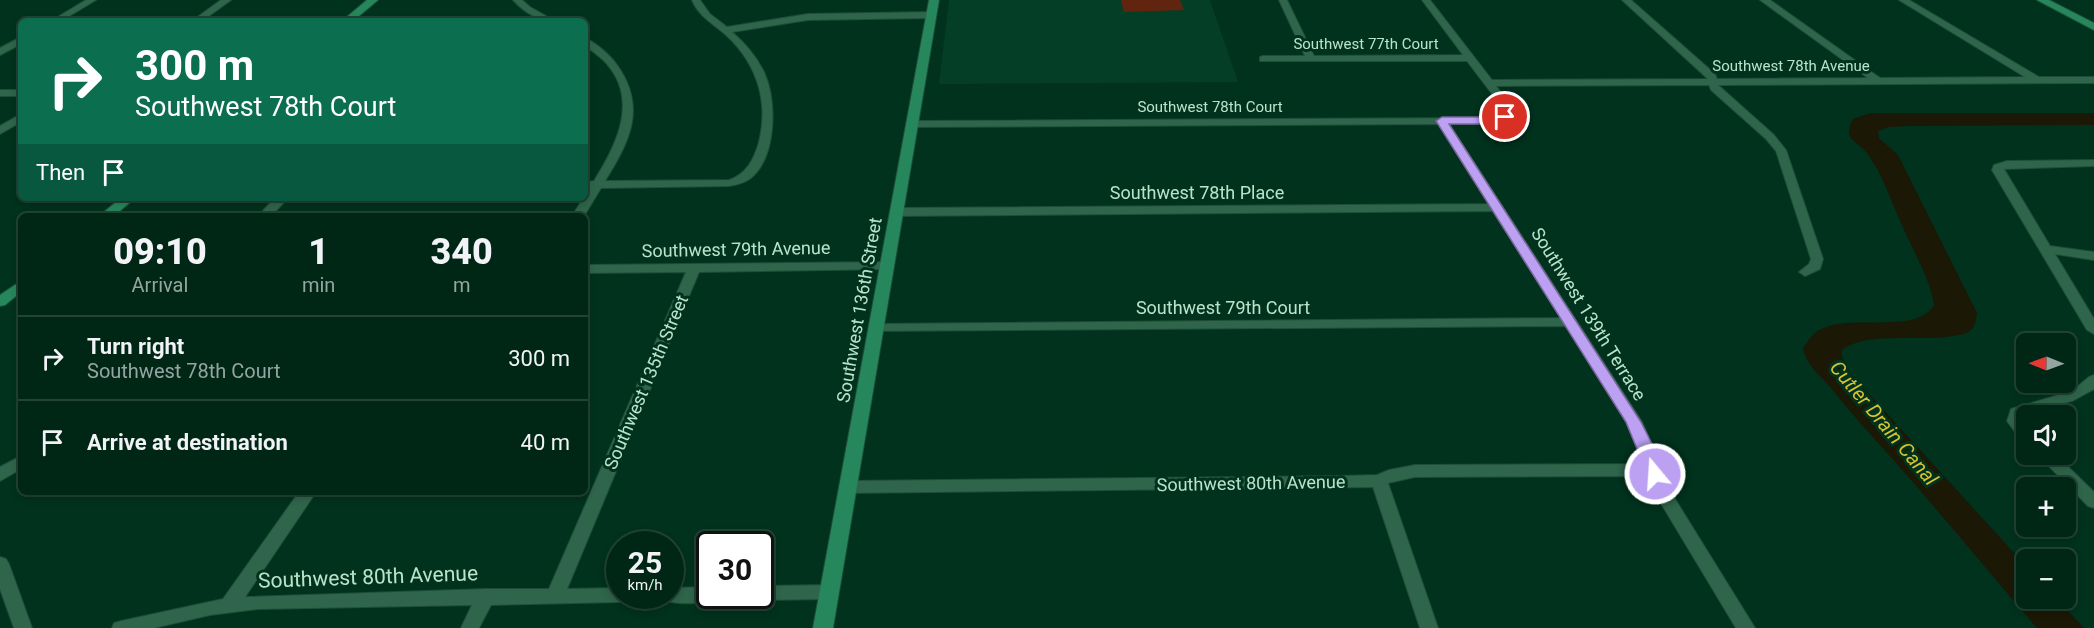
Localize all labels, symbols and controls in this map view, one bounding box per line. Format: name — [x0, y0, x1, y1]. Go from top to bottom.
street label: Southwest 77th Court — [1293, 35, 1439, 53]
text: 300 m — [135, 41, 254, 90]
icon: right — [36, 42, 114, 120]
street label: Southwest 78th Avenue — [1712, 57, 1870, 75]
text: Southwest 78th Court — [135, 91, 396, 123]
pin — [1479, 91, 1530, 142]
street label: Southwest 78th Court — [1137, 98, 1283, 116]
icon: arrive — [1488, 100, 1521, 133]
icon: arrive — [97, 156, 130, 189]
text: Then — [36, 160, 85, 185]
street label: Southwest 78th Place — [1110, 182, 1284, 203]
street label: Southwest 136th Street — [832, 216, 886, 404]
street label: Southwest 139th Terrace — [1527, 224, 1651, 404]
text: 09:10 — [113, 231, 207, 273]
text: 1 — [308, 231, 329, 273]
text: 340 — [431, 231, 493, 273]
street label: Southwest 79th Avenue — [641, 237, 831, 261]
text: Arrival — [132, 273, 188, 297]
text: min — [302, 273, 335, 297]
text: m — [453, 273, 470, 297]
street label: Southwest 135th Street — [600, 292, 692, 472]
street label: Southwest 79th Court — [1136, 297, 1310, 318]
north arrow — [2016, 333, 2076, 393]
map controls — [2016, 333, 2076, 609]
text: Turn right — [87, 334, 184, 359]
icon: right — [36, 342, 69, 375]
text: 300 m — [508, 346, 570, 371]
water label: Cutler Drain Canal — [1825, 356, 1943, 490]
text: Southwest 78th Court — [87, 359, 281, 383]
button: sound — [2016, 405, 2076, 465]
icon: arrive — [36, 426, 69, 459]
text: Arrive at destination — [87, 430, 288, 455]
text: 40 m — [521, 430, 570, 455]
position arrow — [1623, 442, 1687, 506]
street label: Southwest 80th Avenue — [1156, 471, 1346, 495]
button: + — [2016, 477, 2076, 537]
speed limit sign: 30 — [696, 531, 774, 609]
text: 25 — [628, 545, 662, 580]
button: − — [2016, 549, 2076, 609]
street label: Southwest 80th Avenue — [258, 561, 478, 593]
text: km/h — [627, 576, 663, 594]

